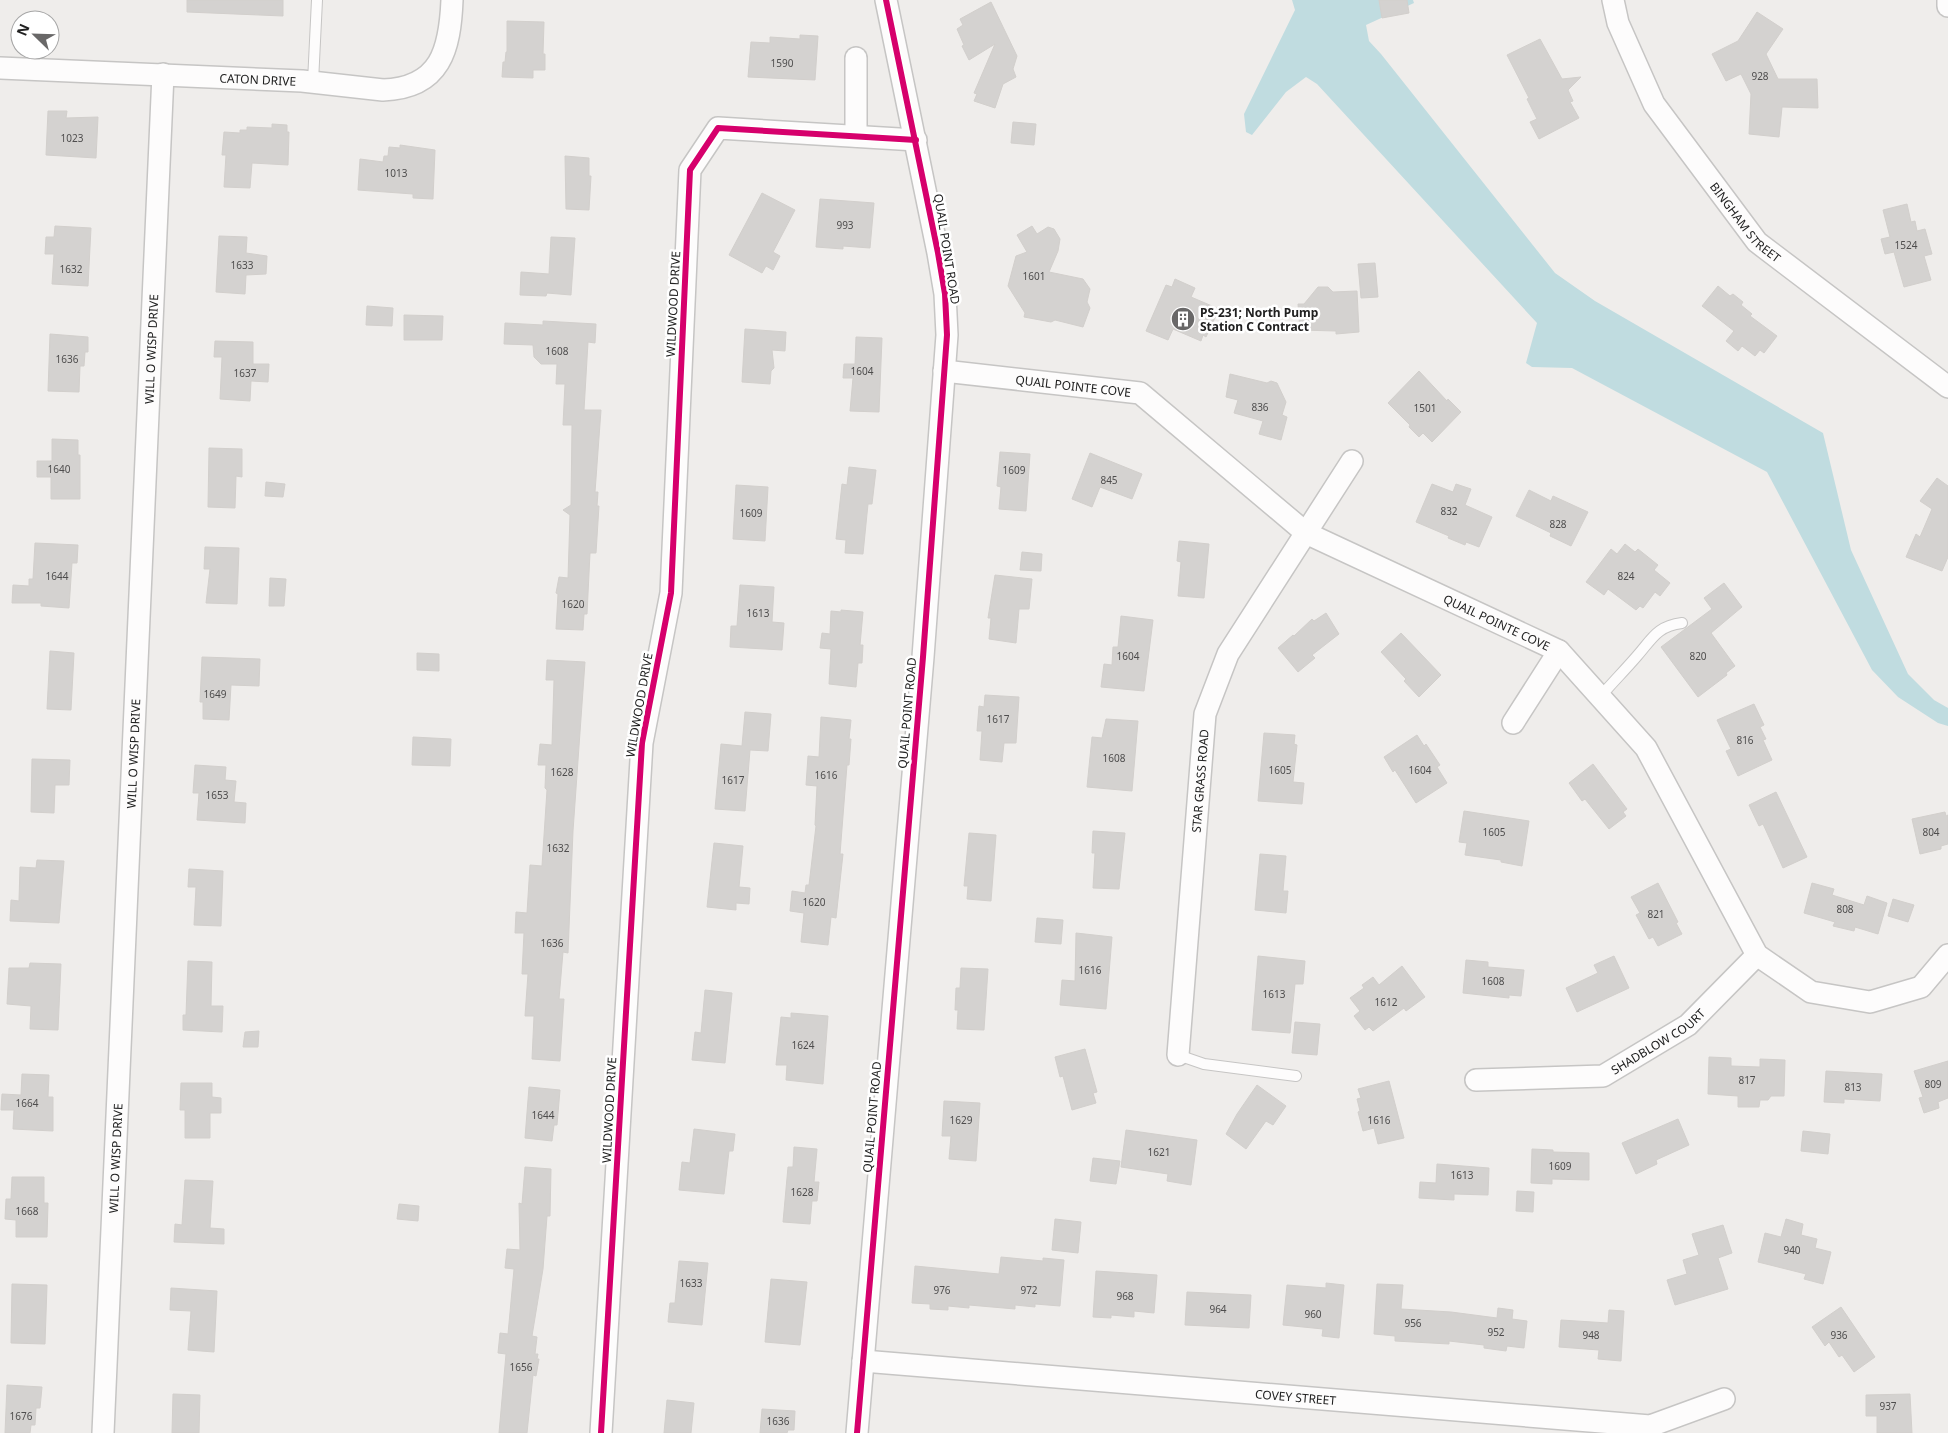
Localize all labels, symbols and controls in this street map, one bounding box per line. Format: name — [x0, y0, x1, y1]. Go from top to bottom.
north arrow — [10, 10, 60, 60]
text: N — [12, 21, 34, 39]
house number: 1590 — [771, 56, 794, 70]
street label: CATON DRIVE — [219, 69, 296, 89]
house number: 928 — [1751, 69, 1769, 83]
house number: 1023 — [61, 131, 84, 145]
house number: 1013 — [385, 166, 408, 180]
street label: BINGHAM STREET — [1707, 178, 1785, 266]
street label: QUAIL POINT ROAD — [930, 192, 964, 306]
house number: 993 — [836, 218, 854, 232]
house number: 1524 — [1895, 238, 1918, 252]
street label: WILDWOOD DRIVE — [662, 251, 684, 357]
house number: 1633 — [231, 258, 254, 272]
house number: 1632 — [60, 262, 83, 276]
house number: 1601 — [1023, 269, 1045, 283]
street label: WILL O WISP DRIVE — [140, 294, 162, 404]
place label: PS-231; North Pump Station C Contract — [1200, 304, 1319, 335]
building icon: PS-231; North Pump Station C Contract — [1170, 306, 1196, 332]
house number: 1608 — [546, 344, 569, 358]
house number: 1636 — [56, 352, 79, 366]
house number: 1604 — [851, 364, 874, 378]
house number: 1637 — [234, 366, 257, 380]
street label: QUAIL POINTE COVE — [1015, 371, 1132, 400]
house number: 836 — [1251, 400, 1269, 414]
house number: 1501 — [1414, 401, 1436, 415]
house number: 1640 — [48, 462, 71, 476]
house number: 1609 — [1003, 463, 1026, 477]
house number: 845 — [1100, 473, 1118, 487]
house number: 832 — [1440, 504, 1458, 518]
house number: 1609 — [740, 506, 763, 520]
house number: 828 — [1549, 517, 1567, 531]
house number: 1644 — [46, 569, 69, 583]
house number: 824 — [1617, 569, 1635, 583]
street label: QUAIL POINTE COVE — [1441, 590, 1553, 654]
house number: 1620 — [562, 597, 585, 611]
house number: 1613 — [747, 606, 770, 620]
house number: 1604 — [1117, 649, 1140, 663]
house number: 820 — [1689, 649, 1707, 663]
street label: WILDWOOD DRIVE — [621, 651, 657, 759]
street label: QUAIL POINT ROAD — [894, 656, 920, 769]
house number: 1649 — [204, 687, 227, 701]
street label: WILL O WISP DRIVE — [122, 698, 144, 809]
house number: 1617 — [987, 712, 1010, 726]
street label: STAR GRASS ROAD — [1187, 728, 1212, 833]
house number: 816 — [1736, 733, 1754, 747]
house number: 1608 — [1103, 751, 1126, 765]
house number: 1605 — [1269, 763, 1292, 777]
house number: 1604 — [1409, 763, 1432, 777]
house number: 1628 — [551, 765, 574, 779]
house number: 1616 — [815, 768, 838, 782]
house number: 1617 — [722, 773, 745, 787]
house number: 1653 — [206, 788, 229, 802]
house number: 1605 — [1483, 825, 1506, 839]
house number: 804 — [1922, 825, 1940, 839]
house number: 1632 — [547, 841, 570, 855]
house number: 1620 — [803, 895, 826, 909]
house number: 808 — [1836, 902, 1854, 916]
house number: 821 — [1647, 907, 1665, 921]
house number: 1636 — [541, 936, 564, 950]
house number: 1616 — [1079, 963, 1102, 977]
house number: 1608 — [1482, 974, 1505, 988]
house number: 1613 — [1263, 987, 1286, 1001]
house number: 1612 — [1375, 995, 1398, 1009]
street label: SHADBLOW COURT — [1608, 1004, 1709, 1078]
house number: 1624 — [792, 1038, 815, 1052]
street label: WILDWOOD DRIVE — [598, 1057, 620, 1163]
street label: QUAIL POINT ROAD — [859, 1060, 885, 1173]
house number: 817 — [1738, 1073, 1756, 1087]
house number: 809 — [1924, 1077, 1942, 1091]
house number: 813 — [1844, 1080, 1862, 1094]
house number: 1664 — [16, 1096, 39, 1110]
street label: WILL O WISP DRIVE — [104, 1103, 126, 1214]
house number: 1644 — [532, 1108, 555, 1122]
house number: 1629 — [950, 1113, 973, 1127]
house number: 1616 — [1368, 1113, 1391, 1127]
house number: 1621 — [1148, 1145, 1170, 1159]
house number: 1609 — [1549, 1159, 1572, 1173]
house number: 1613 — [1451, 1168, 1474, 1182]
house number: 1628 — [791, 1185, 814, 1199]
house number: 1668 — [16, 1204, 39, 1218]
house number: 940 — [1783, 1243, 1801, 1257]
house number: 1633 — [680, 1276, 703, 1290]
house number: 976 — [933, 1283, 951, 1297]
house number: 972 — [1020, 1283, 1038, 1297]
house number: 968 — [1116, 1289, 1134, 1303]
house number: 964 — [1209, 1302, 1227, 1316]
house number: 960 — [1304, 1307, 1322, 1321]
house number: 956 — [1404, 1316, 1422, 1330]
house number: 952 — [1487, 1325, 1505, 1339]
house number: 948 — [1582, 1328, 1600, 1342]
house number: 936 — [1830, 1328, 1848, 1342]
house number: 1656 — [510, 1360, 533, 1374]
street label: COVEY STREET — [1254, 1385, 1337, 1409]
house number: 937 — [1879, 1399, 1897, 1413]
house number: 1676 — [10, 1409, 33, 1423]
house number: 1636 — [767, 1414, 790, 1428]

